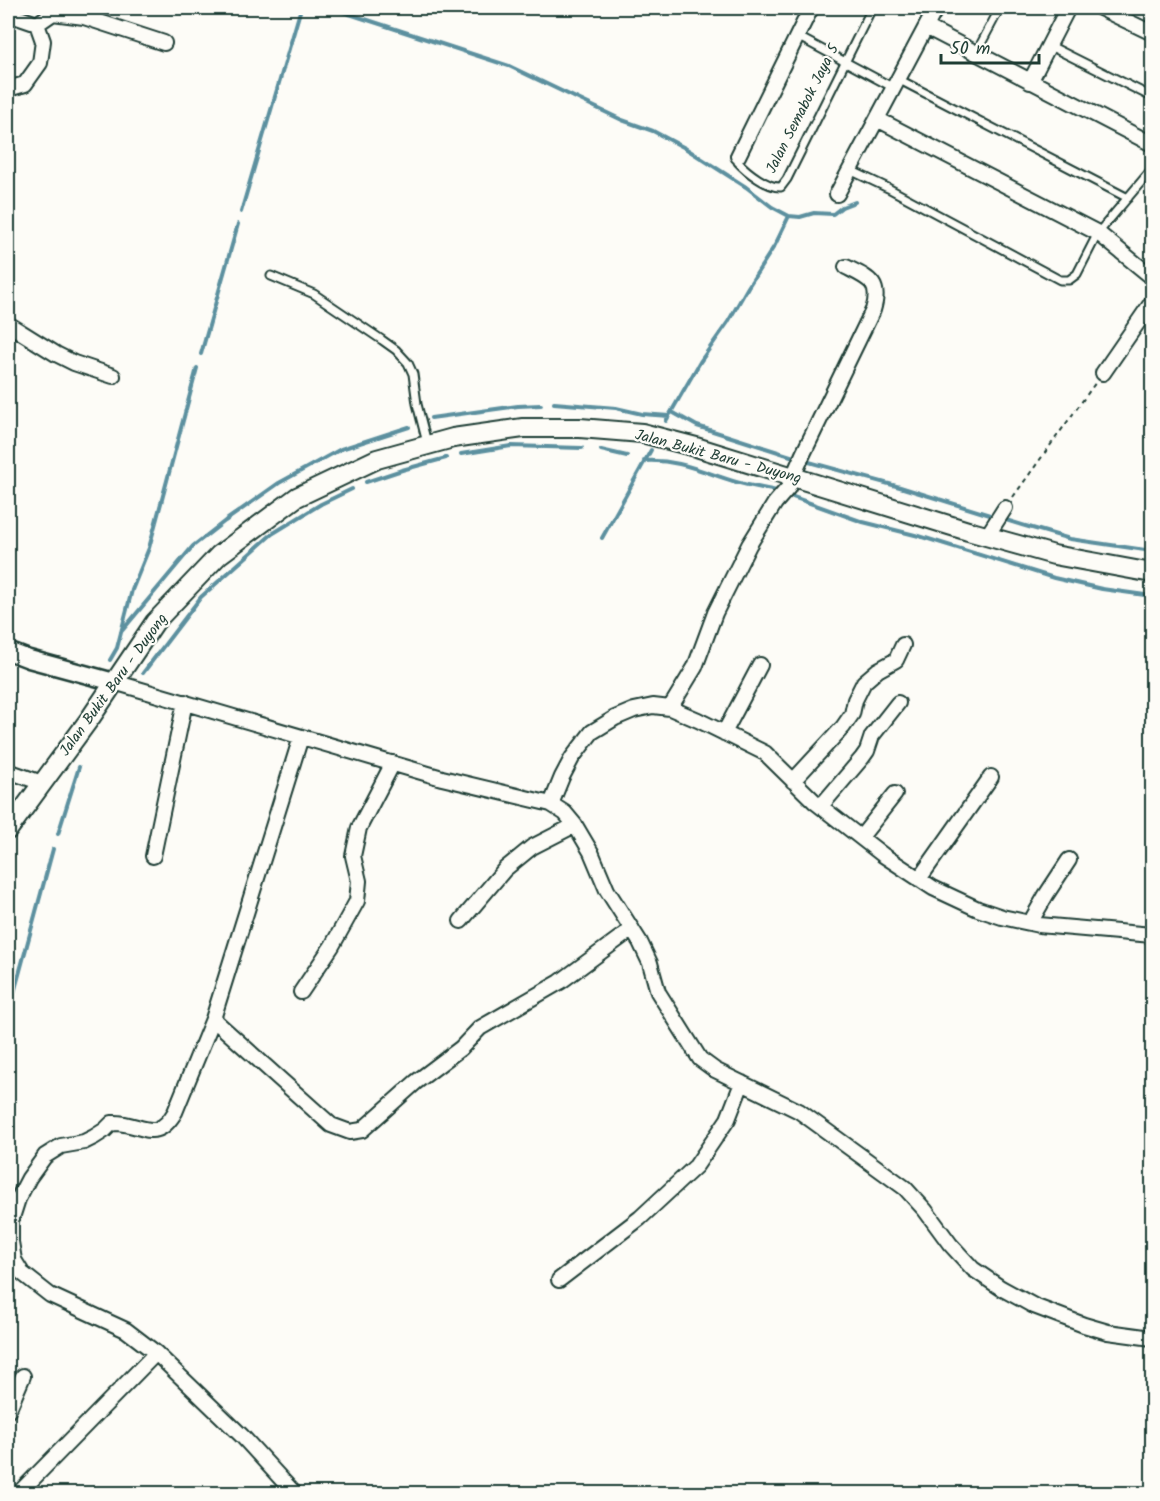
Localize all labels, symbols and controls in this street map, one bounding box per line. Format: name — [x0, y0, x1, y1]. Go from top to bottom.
scale bar — [941, 27, 1038, 65]
text: 50 m — [950, 35, 990, 64]
street label: Jalan Semabok Jaya 5 — [760, 39, 846, 178]
street label: Jalan Bukit Baru - Duyong — [632, 423, 804, 491]
street label: Jalan Bukit Baru - Duyong — [54, 609, 174, 761]

